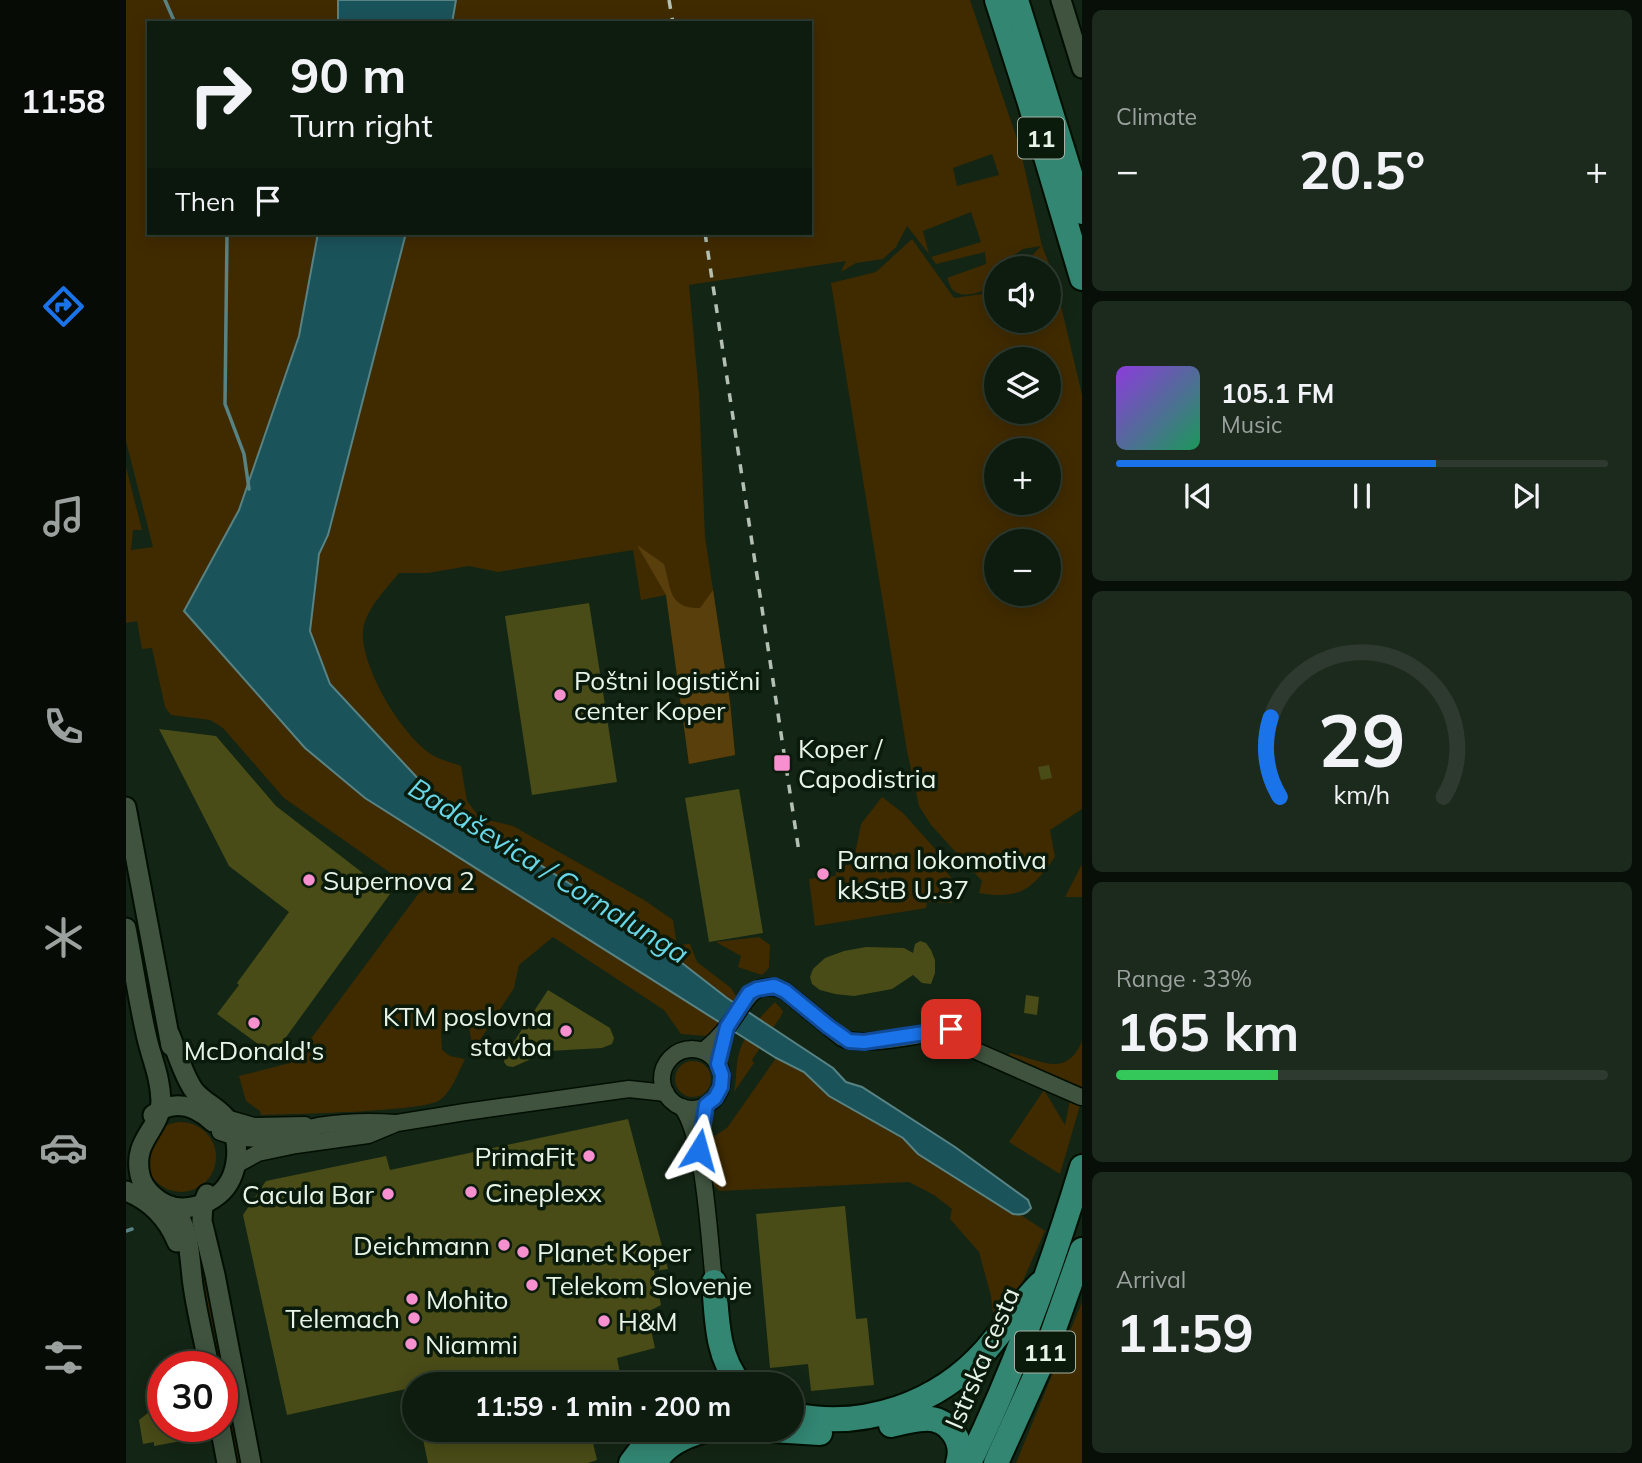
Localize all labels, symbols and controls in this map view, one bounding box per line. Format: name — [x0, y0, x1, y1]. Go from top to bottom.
text: 90 m — [290, 44, 406, 105]
icon: right — [175, 49, 266, 140]
text: 11:58 — [21, 81, 105, 121]
text: Climate — [1116, 102, 1197, 131]
text: Turn right — [290, 105, 433, 145]
road number: 11 — [1018, 118, 1064, 158]
text: 20.5° — [1299, 137, 1425, 202]
text: − — [1116, 146, 1139, 194]
text: + — [1585, 146, 1608, 194]
icon: arrive — [249, 182, 287, 220]
text: Then — [175, 185, 235, 218]
map controls — [984, 256, 1061, 606]
button: sound — [984, 256, 1061, 333]
icon: directions — [39, 282, 88, 331]
button: layers — [984, 347, 1061, 424]
text: 105.1 FM — [1221, 377, 1334, 410]
text: Music — [1221, 410, 1282, 439]
button: + — [984, 438, 1061, 515]
icon: previous — [1179, 477, 1217, 515]
icon: pause — [1343, 477, 1381, 515]
icon: next — [1507, 477, 1545, 515]
icon: music — [39, 492, 88, 541]
button: − — [984, 529, 1061, 606]
place label: Poštni logistični center Koper — [574, 664, 761, 727]
marker: Poštni logistični center Koper — [552, 687, 568, 703]
text: 29 — [1318, 695, 1406, 786]
icon: phone — [39, 702, 88, 751]
place label: Koper / Capodistria — [798, 732, 936, 795]
marker: Koper / Capodistria — [772, 753, 792, 773]
water label: Badaševica / Cornalunga — [403, 769, 695, 971]
text: km/h — [1334, 779, 1390, 810]
place label: Parna lokomotiva kkStB U.37 — [837, 843, 1047, 906]
place label: Supernova 2 — [323, 864, 475, 897]
marker: Parna lokomotiva kkStB U.37 — [815, 866, 831, 882]
marker: Supernova 2 — [301, 872, 317, 888]
icon: climate — [39, 913, 88, 962]
text: Range · 33% — [1116, 964, 1252, 993]
pin — [921, 999, 981, 1059]
text: 165 km — [1116, 999, 1299, 1064]
place label: KTM poslovna stavba — [383, 1000, 552, 1063]
icon: arrive — [932, 1010, 970, 1048]
marker: McDonald's — [246, 1015, 262, 1031]
marker: KTM poslovna stavba — [558, 1023, 574, 1039]
place label: McDonald's — [184, 1034, 324, 1067]
position arrow — [662, 1113, 736, 1187]
icon: car — [39, 1123, 88, 1172]
place label: PrimaFit — [474, 1140, 575, 1173]
marker: PrimaFit — [581, 1148, 597, 1164]
place label: Cineplexx — [485, 1176, 602, 1209]
place label: Cacula Bar — [242, 1178, 375, 1211]
marker: Cineplexx — [463, 1184, 479, 1200]
marker: Cacula Bar — [380, 1186, 396, 1202]
place label: Deichmann — [353, 1229, 490, 1262]
place label: Planet Koper — [537, 1236, 692, 1269]
marker: Deichmann — [496, 1237, 512, 1253]
marker: Planet Koper — [515, 1244, 531, 1260]
text: Arrival — [1116, 1265, 1186, 1294]
place label: Telekom Slovenje — [546, 1269, 752, 1302]
marker: Telekom Slovenje — [524, 1277, 540, 1293]
street label: Istrska cesta — [937, 1282, 1027, 1434]
place label: Mohito — [426, 1283, 508, 1316]
marker: Mohito — [404, 1291, 420, 1307]
text: 11:59 — [1116, 1300, 1254, 1365]
place label: Telemach — [285, 1302, 400, 1335]
place label: H&M — [618, 1305, 678, 1338]
marker: Telemach — [406, 1310, 422, 1326]
marker: H&M — [596, 1313, 612, 1329]
place label: Niammi — [425, 1328, 518, 1361]
road number: 111 — [1015, 1332, 1075, 1372]
icon: filters — [39, 1333, 88, 1382]
marker: Niammi — [403, 1336, 419, 1352]
speed limit sign: 30 — [147, 1351, 238, 1442]
text: 11:59 · 1 min · 200 m — [475, 1390, 731, 1423]

